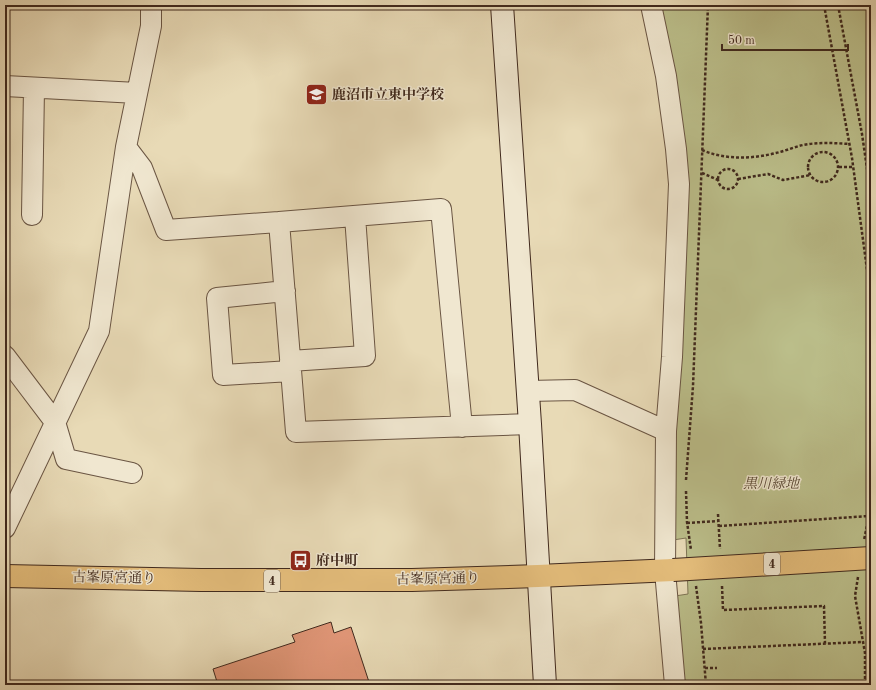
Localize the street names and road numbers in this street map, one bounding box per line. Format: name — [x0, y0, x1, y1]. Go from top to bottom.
road number: 4 — [764, 553, 780, 575]
street label: 古峯原宮通り — [72, 569, 156, 586]
road number: 4 — [264, 570, 280, 592]
street label: 古峯原宮通り — [396, 570, 480, 587]

